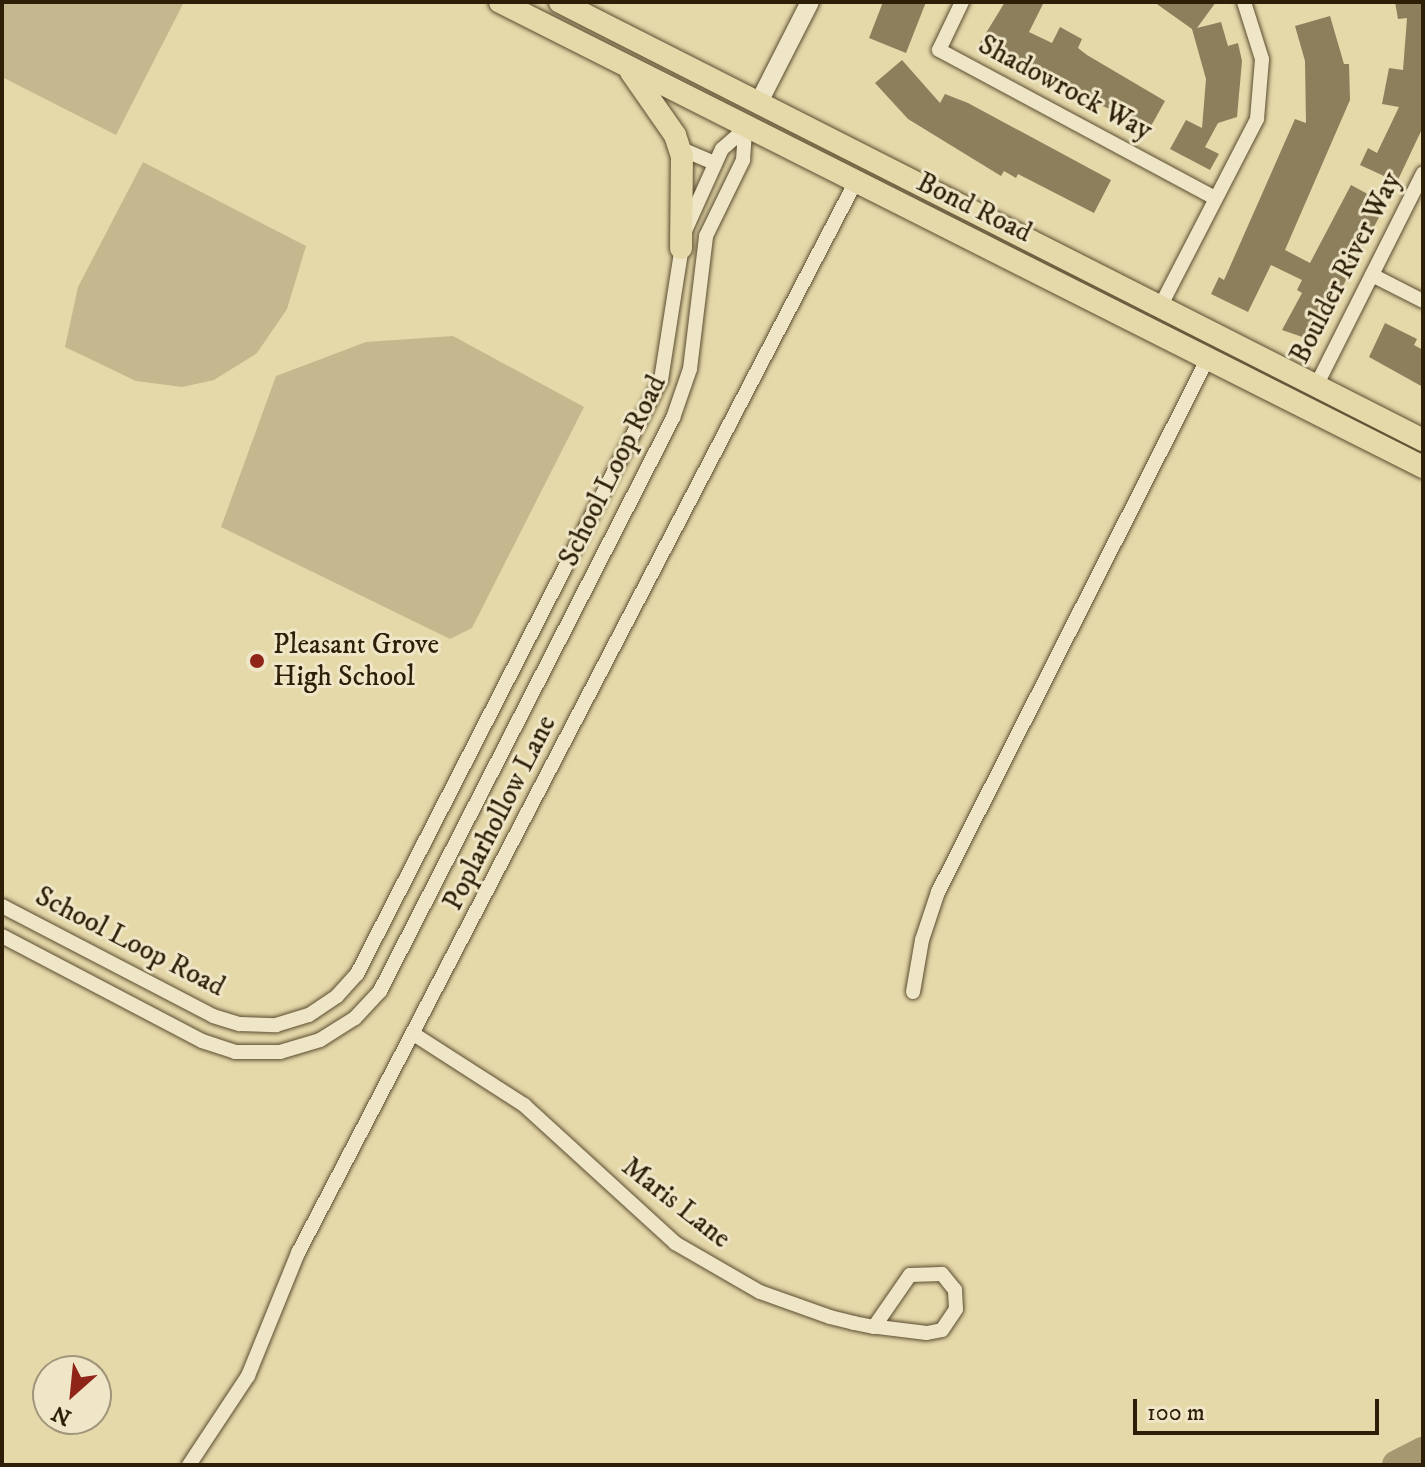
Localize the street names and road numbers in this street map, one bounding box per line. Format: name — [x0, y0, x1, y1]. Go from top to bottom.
street label: Shadowrock Way — [972, 28, 1158, 148]
street label: Bond Road — [911, 166, 1037, 250]
street label: Boulder River Way — [1283, 167, 1409, 369]
street label: School Loop Road — [552, 370, 674, 572]
street label: Poplarhollow Lane — [436, 710, 564, 916]
street label: School Loop Road — [30, 880, 230, 1004]
street label: Maris Lane — [615, 1150, 737, 1256]

